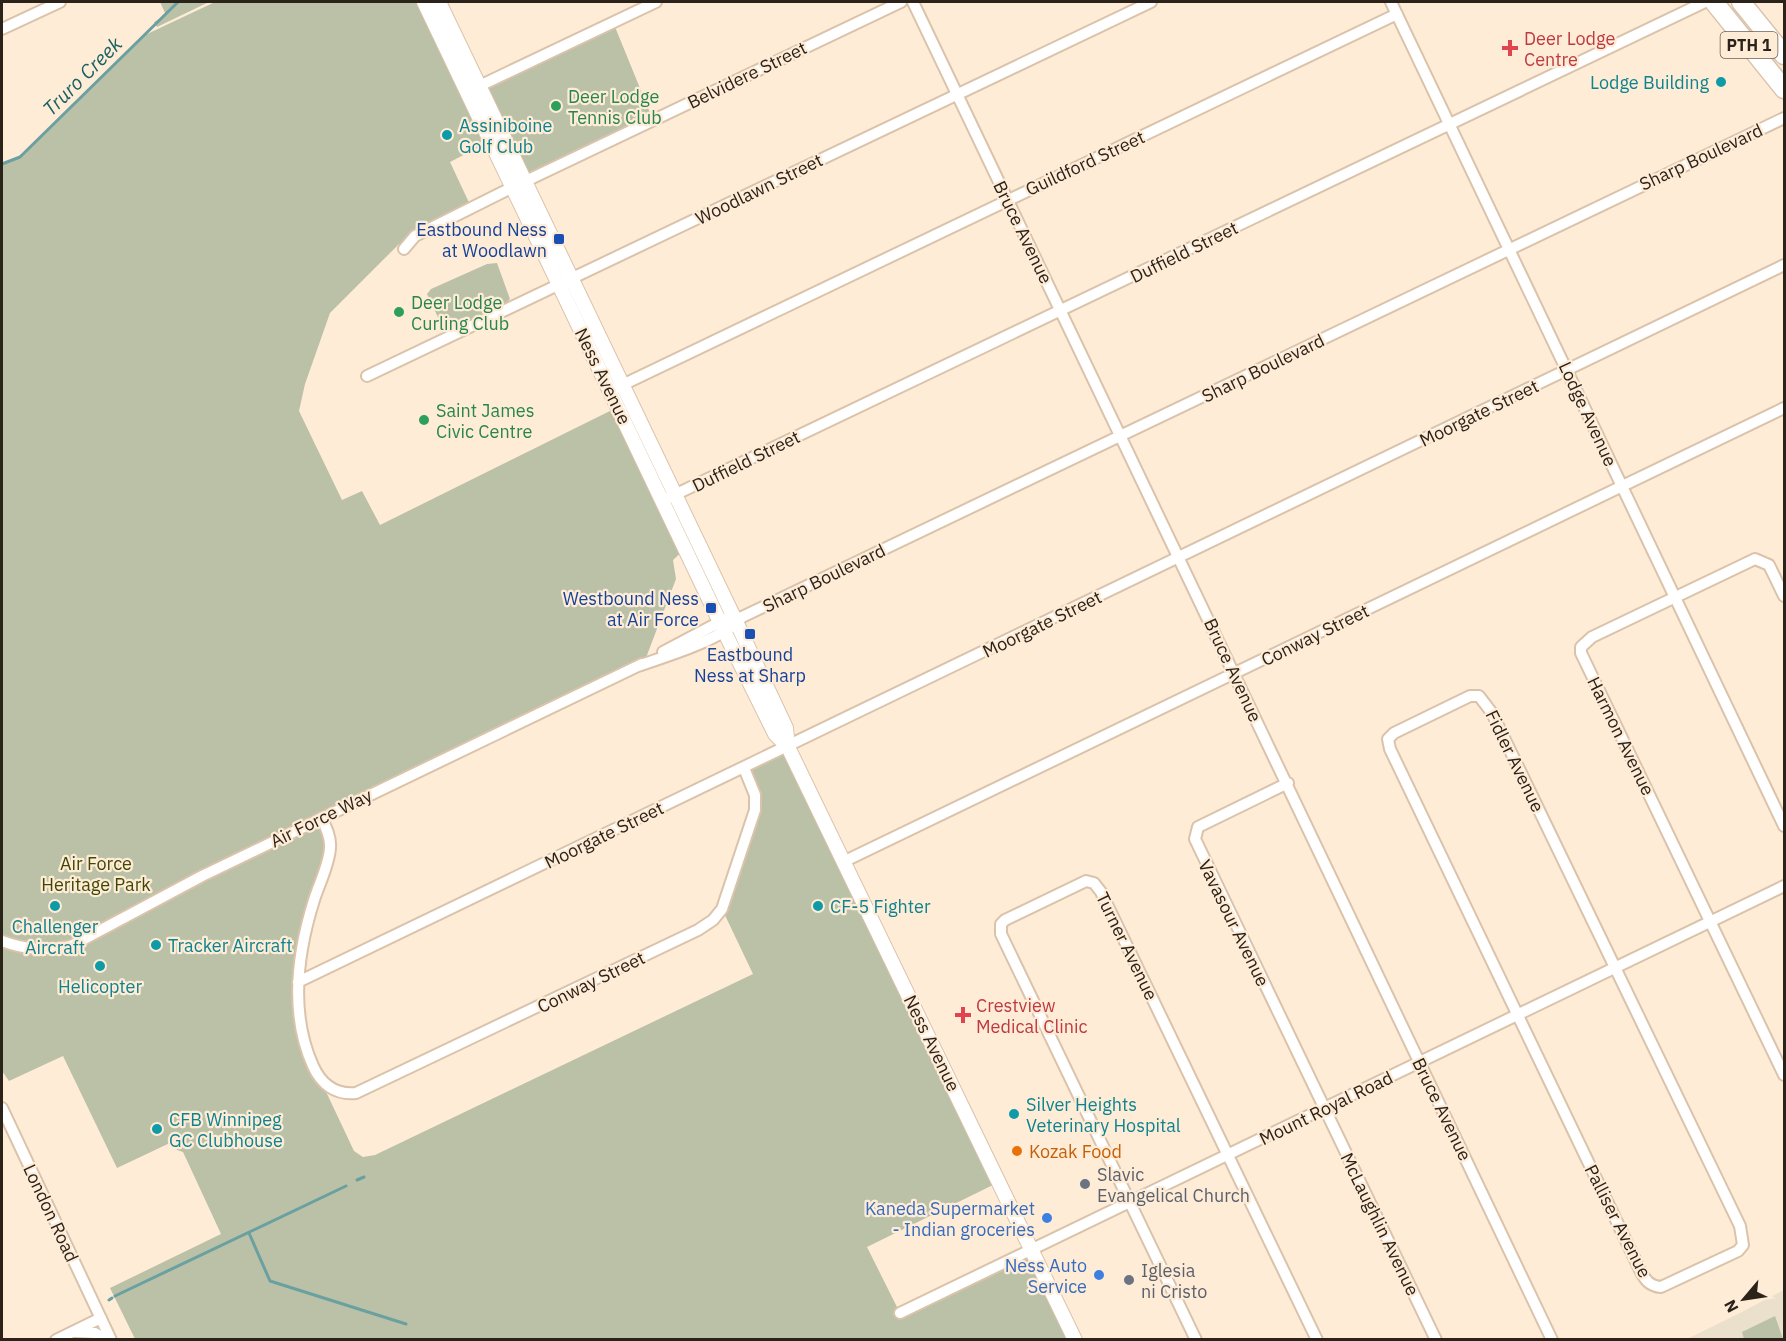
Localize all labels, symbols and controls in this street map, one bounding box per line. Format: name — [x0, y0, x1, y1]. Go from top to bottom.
place label: Deer Lodge Centre — [1524, 27, 1615, 71]
water label: Truro Creek — [36, 30, 128, 122]
road number: PTH 1 — [1720, 32, 1778, 58]
street label: Belvidere Street — [684, 36, 810, 114]
marker: Deer Lodge Centre — [1501, 39, 1519, 57]
place label: Lodge Building — [1590, 71, 1709, 94]
marker: Lodge Building — [1714, 75, 1728, 89]
place label: Deer Lodge Tennis Club — [568, 85, 662, 129]
marker: Deer Lodge Tennis Club — [549, 99, 563, 113]
place label: Assiniboine Golf Club — [459, 114, 552, 158]
street label: Sharp Boulevard — [1636, 118, 1766, 196]
street label: Guildford Street — [1022, 125, 1148, 201]
marker: Assiniboine Golf Club — [440, 128, 454, 142]
street label: Woodlawn Street — [692, 148, 826, 230]
street label: Bruce Avenue — [988, 177, 1058, 287]
street label: Duffield Street — [1126, 216, 1242, 288]
place label: Eastbound Ness at Woodlawn — [416, 218, 547, 262]
marker: Eastbound Ness at Woodlawn — [552, 232, 566, 246]
place label: Deer Lodge Curling Club — [411, 291, 509, 335]
marker: Deer Lodge Curling Club — [392, 305, 406, 319]
street label: Ness Avenue — [570, 324, 636, 428]
street label: Sharp Boulevard — [1198, 328, 1328, 408]
street label: Lodge Avenue — [1554, 358, 1622, 470]
street label: Moorgate Street — [1416, 374, 1542, 452]
place label: Saint James Civic Centre — [436, 399, 535, 443]
marker: Saint James Civic Centre — [417, 413, 431, 427]
street label: Duffield Street — [688, 425, 804, 497]
street label: Sharp Boulevard — [759, 538, 889, 618]
street label: Moorgate Street — [979, 585, 1105, 663]
place label: Westbound Ness at Air Force — [563, 587, 699, 631]
street label: Conway Street — [1257, 599, 1373, 671]
marker: Westbound Ness at Air Force — [704, 601, 718, 615]
street label: Bruce Avenue — [1199, 614, 1267, 726]
marker: Eastbound Ness at Sharp — [743, 627, 757, 641]
place label: Eastbound Ness at Sharp — [694, 643, 806, 687]
street label: Harmon Avenue — [1582, 673, 1660, 799]
street label: Fidler Avenue — [1480, 706, 1550, 816]
street label: Air Force Way — [266, 783, 376, 853]
street label: Moorgate Street — [541, 796, 667, 874]
park label: Air Force Heritage Park — [41, 852, 151, 896]
street label: Vavasour Avenue — [1193, 856, 1275, 990]
street label: Turner Avenue — [1091, 888, 1163, 1004]
place label: CF-5 Fighter — [830, 895, 931, 918]
marker: Challenger Aircraft — [48, 899, 62, 913]
marker: CF-5 Fighter — [811, 899, 825, 913]
place label: Challenger Aircraft — [12, 915, 99, 959]
place label: Tracker Aircraft — [168, 934, 293, 957]
marker: Tracker Aircraft — [149, 938, 163, 952]
street label: Conway Street — [533, 946, 649, 1018]
marker: Helicopter — [93, 959, 107, 973]
place label: Helicopter — [58, 975, 142, 998]
street label: Ness Avenue — [899, 991, 965, 1095]
place label: Crestview Medical Clinic — [976, 994, 1088, 1038]
marker: Crestview Medical Clinic — [954, 1006, 972, 1024]
street label: Bruce Avenue — [1407, 1054, 1477, 1164]
street label: Mount Royal Road — [1255, 1066, 1397, 1150]
place label: Silver Heights Veterinary Hospital — [1026, 1093, 1181, 1137]
marker: Silver Heights Veterinary Hospital — [1007, 1107, 1021, 1121]
place label: CFB Winnipeg GC Clubhouse — [169, 1108, 283, 1152]
marker: CFB Winnipeg GC Clubhouse — [150, 1122, 164, 1136]
place label: Kozak Food — [1029, 1140, 1122, 1163]
marker: Kozak Food — [1010, 1144, 1024, 1158]
street label: McLaughlin Avenue — [1335, 1149, 1425, 1299]
street label: London Road — [18, 1160, 84, 1266]
street label: Palliser Avenue — [1580, 1160, 1656, 1282]
place label: Slavic Evangelical Church — [1097, 1163, 1250, 1207]
marker: Slavic Evangelical Church — [1078, 1177, 1092, 1191]
place label: Kaneda Supermarket - Indian groceries — [865, 1197, 1035, 1241]
marker: Kaneda Supermarket - Indian groceries — [1040, 1211, 1054, 1225]
place label: Ness Auto Service — [1005, 1254, 1087, 1298]
place label: Iglesia ni Cristo — [1141, 1259, 1207, 1303]
marker: Ness Auto Service — [1092, 1268, 1106, 1282]
north arrow — [1714, 1269, 1774, 1329]
marker: Iglesia ni Cristo — [1122, 1273, 1136, 1287]
text: N — [1719, 1296, 1742, 1316]

